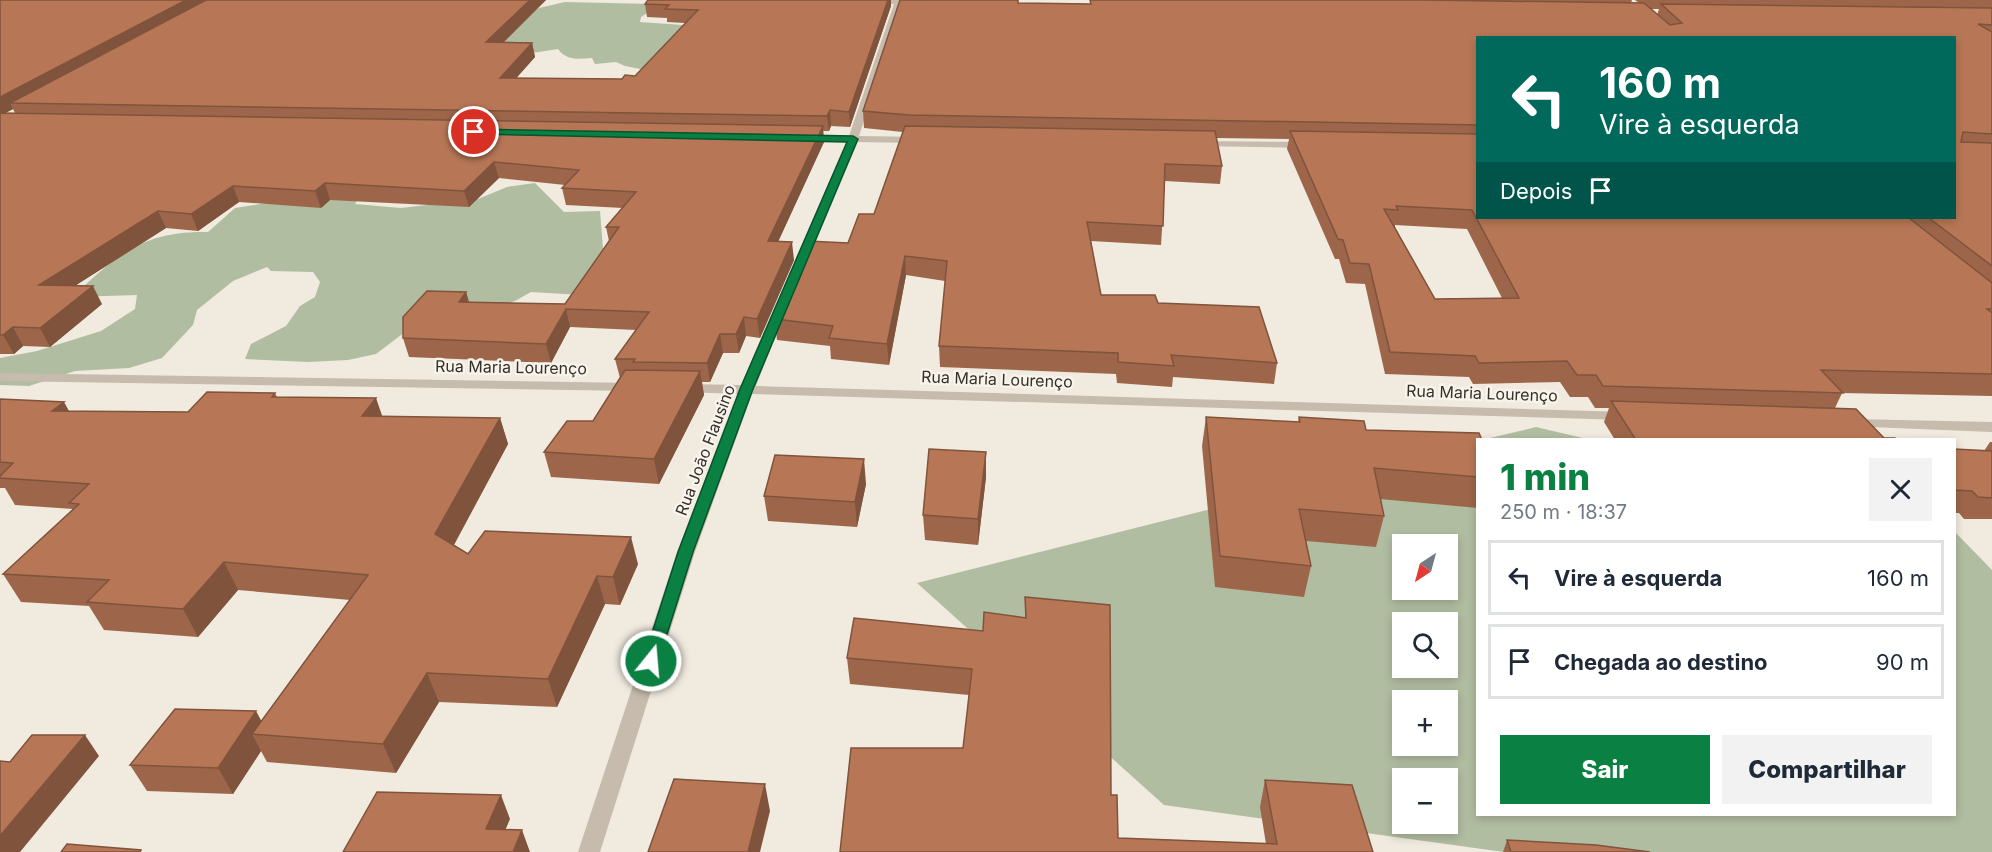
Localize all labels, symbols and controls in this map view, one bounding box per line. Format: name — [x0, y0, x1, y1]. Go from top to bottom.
text: 160 m — [1599, 57, 1721, 108]
icon: left — [1500, 60, 1578, 138]
pin — [448, 106, 499, 157]
text: Vire à esquerda — [1599, 108, 1800, 141]
icon: arrive — [457, 115, 490, 148]
icon: arrive — [1584, 174, 1617, 207]
text: Depois — [1500, 178, 1572, 204]
street label: Rua Maria Lourenço — [435, 356, 587, 378]
street label: Rua Maria Lourenço — [921, 366, 1073, 392]
street label: Rua Maria Lourenço — [1406, 380, 1558, 406]
street label: Rua João Flausino — [671, 382, 739, 518]
text: 1 min — [1500, 455, 1590, 499]
button: close — [1869, 458, 1932, 521]
text: 250 m · 18:37 — [1500, 500, 1627, 524]
north arrow — [1392, 534, 1458, 600]
map controls — [1392, 534, 1458, 834]
icon: left — [1503, 561, 1536, 594]
text: Vire à esquerda — [1554, 565, 1722, 591]
text: 160 m — [1867, 565, 1929, 591]
button: search — [1392, 612, 1458, 678]
position arrow — [619, 629, 683, 693]
icon: arrive — [1503, 645, 1536, 678]
text: Chegada ao destino — [1554, 649, 1768, 675]
text: 90 m — [1876, 649, 1929, 675]
button: + — [1392, 690, 1458, 756]
button: Sair — [1500, 735, 1710, 804]
button: Compartilhar — [1722, 735, 1932, 804]
button: − — [1392, 768, 1458, 834]

